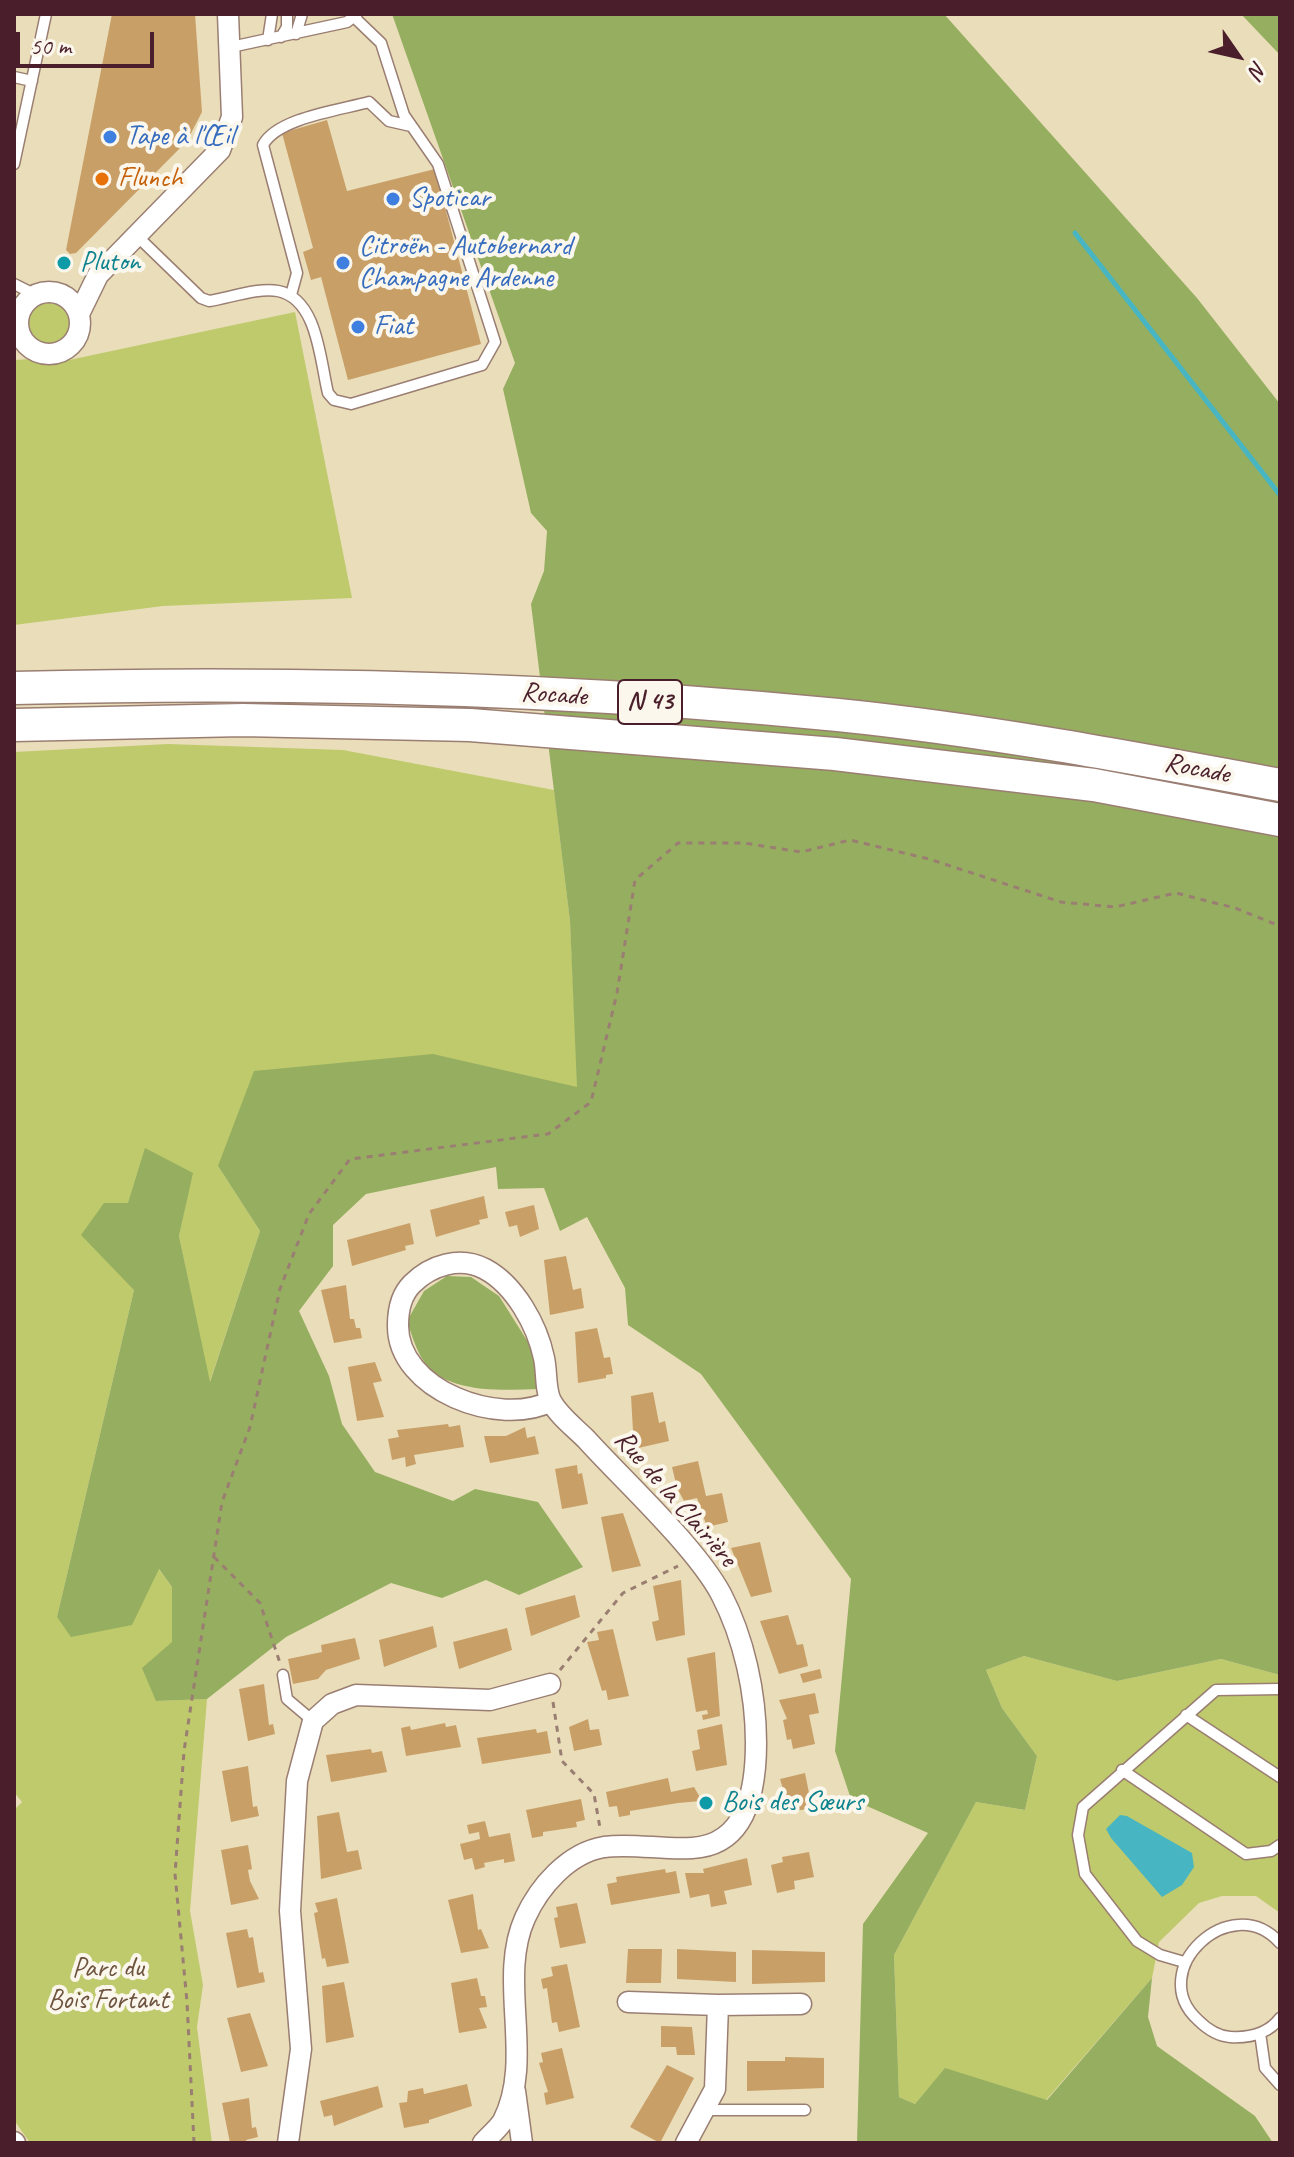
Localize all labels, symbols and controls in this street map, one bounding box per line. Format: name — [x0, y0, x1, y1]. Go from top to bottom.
scale bar — [20, 16, 158, 66]
north arrow — [1198, 16, 1278, 96]
text: 50 m — [30, 31, 71, 61]
text: N — [1242, 56, 1273, 83]
place label: Tape à l'Œil — [126, 120, 234, 154]
marker: Tape à l'Œil — [101, 128, 119, 146]
place label: Flunch — [118, 162, 182, 196]
marker: Flunch — [93, 170, 111, 188]
place label: Spoticar — [409, 182, 490, 216]
marker: Spoticar — [384, 190, 402, 208]
place label: Citroën - Autobernard Champagne Ardenne — [359, 230, 572, 296]
place label: Pluton — [80, 246, 140, 280]
marker: Pluton — [55, 254, 73, 272]
marker: Citroën - Autobernard Champagne Ardenne — [334, 254, 352, 272]
place label: Fiat — [374, 310, 413, 344]
marker: Fiat — [349, 318, 367, 336]
street label: Rocade — [520, 676, 588, 714]
road number: N 43 — [618, 680, 682, 724]
street label: Rocade — [1161, 746, 1233, 792]
street label: Rue de la Clairière — [606, 1424, 744, 1574]
place label: Bois des Sœurs — [722, 1786, 863, 1820]
marker: Bois des Sœurs — [697, 1794, 715, 1812]
park label: Parc du Bois Fortant — [48, 1952, 168, 2018]

